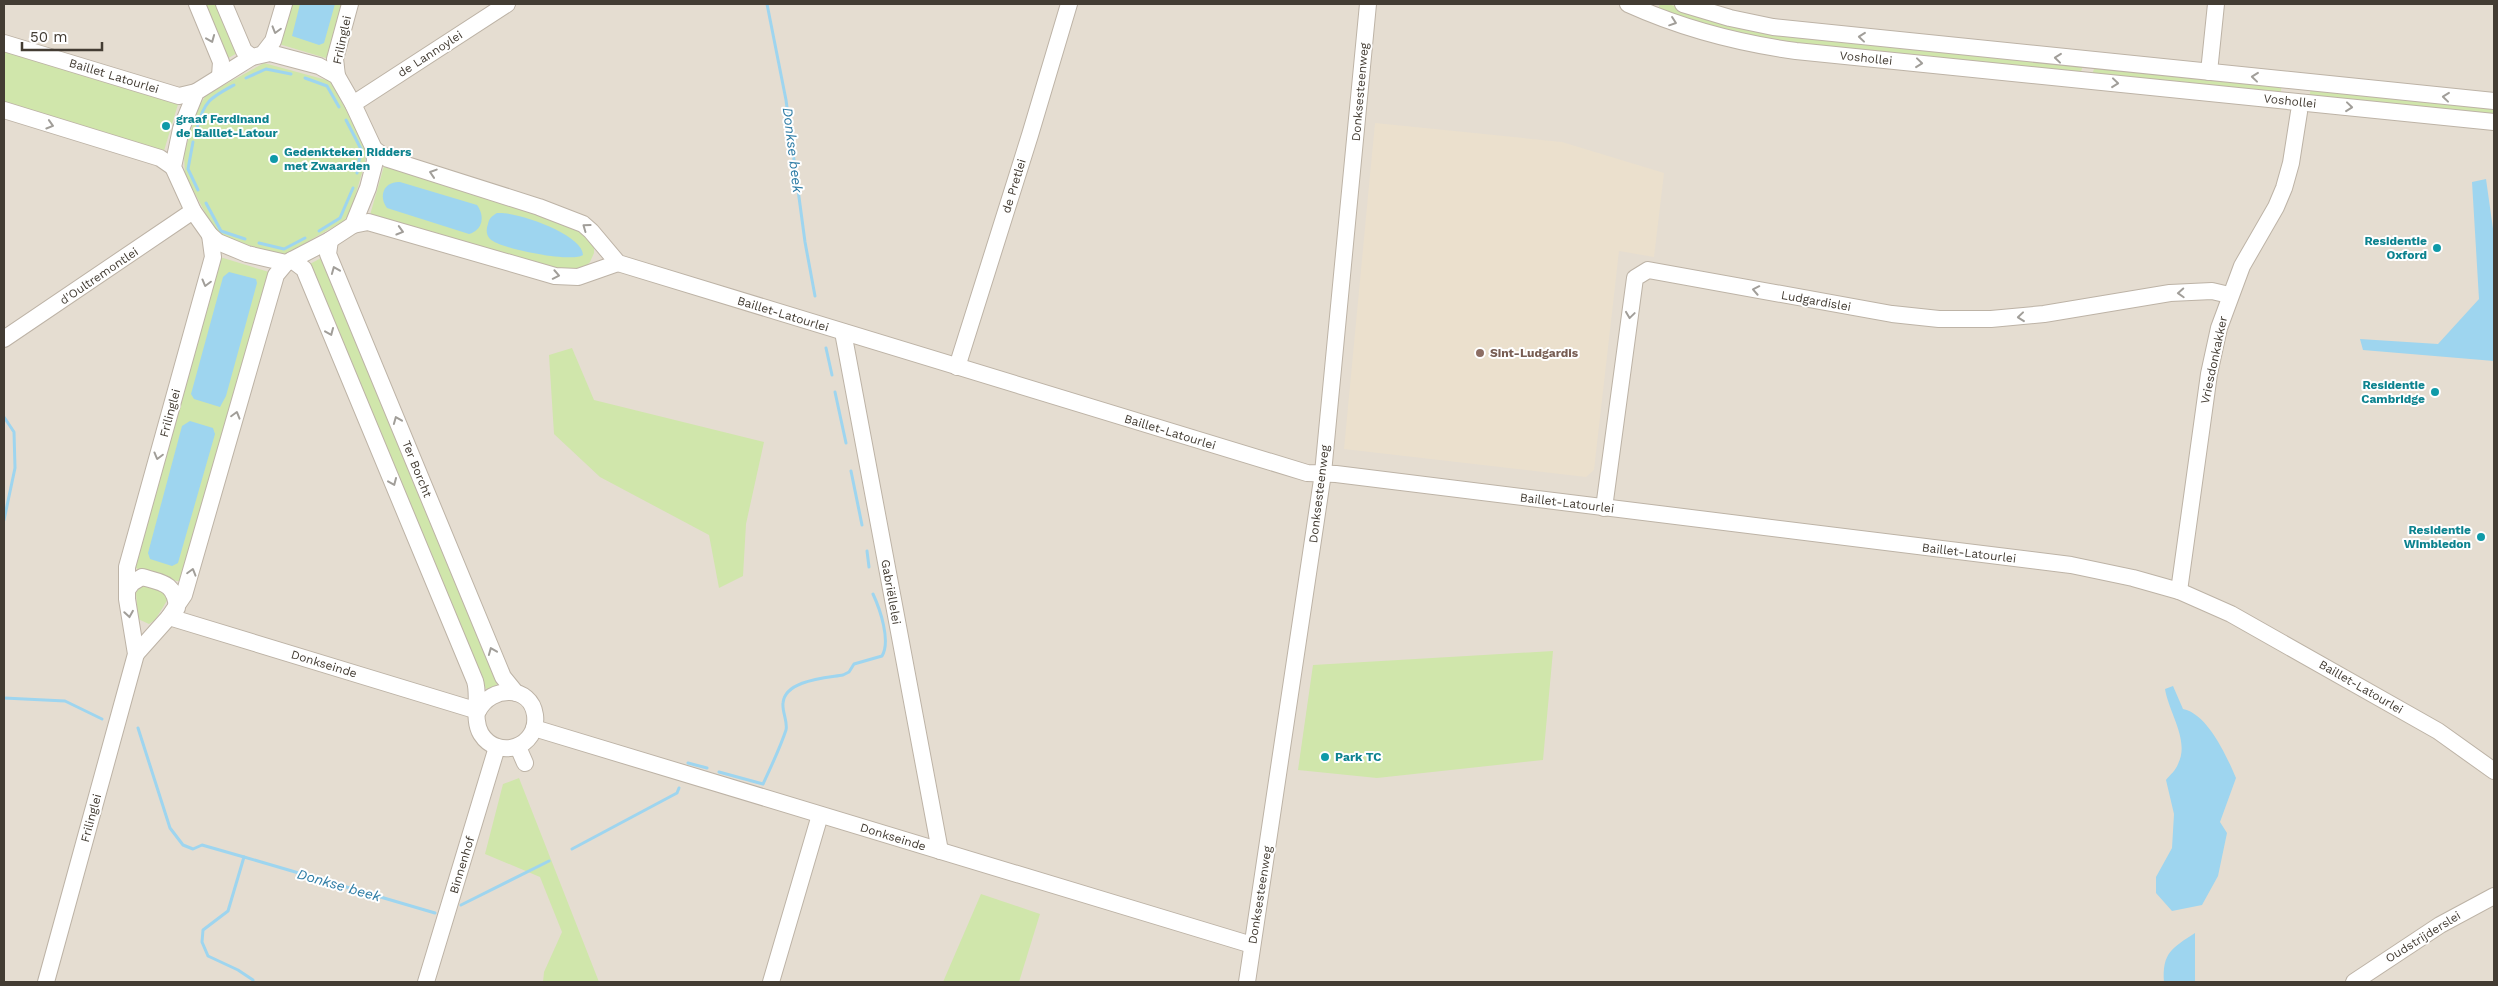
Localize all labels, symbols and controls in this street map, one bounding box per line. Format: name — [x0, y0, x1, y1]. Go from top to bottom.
street label: Frilinglei — [330, 14, 354, 66]
one-way arrow — [1668, 16, 1677, 26]
scale bar — [22, 20, 102, 52]
one-way arrow — [272, 26, 282, 34]
text: 50 m — [30, 28, 67, 46]
street label: de Lannoylei — [395, 28, 465, 80]
one-way arrow — [1858, 32, 1866, 43]
one-way arrow — [206, 35, 216, 43]
street label: Donksesteenweg — [1349, 42, 1371, 142]
street label: Voshollei — [1839, 48, 1893, 68]
one-way arrow — [2054, 53, 2062, 64]
street label: Baillet Latourlei — [67, 56, 161, 96]
one-way arrow — [1915, 57, 1923, 68]
one-way arrow — [2251, 72, 2259, 83]
one-way arrow — [2111, 77, 2119, 88]
street label: Voshollei — [2263, 91, 2317, 111]
one-way arrow — [2441, 91, 2449, 102]
one-way arrow — [2345, 101, 2353, 112]
water label: Donkse beek — [780, 106, 806, 194]
place label: graaf Ferdinand de Baillet-Latour — [176, 112, 278, 140]
one-way arrow — [46, 119, 54, 129]
marker: graaf Ferdinand de Baillet-Latour — [160, 120, 172, 132]
place label: Gedenkteken Ridders met Zwaarden — [284, 145, 412, 173]
marker: Gedenkteken Ridders met Zwaarden — [268, 153, 280, 165]
street label: de Pretlei — [999, 157, 1029, 215]
one-way arrow — [429, 169, 438, 179]
one-way arrow — [582, 224, 592, 233]
one-way arrow — [395, 226, 403, 236]
place label: Residentie Oxford — [2364, 234, 2427, 262]
marker: Residentie Oxford — [2431, 242, 2443, 254]
street label: d'Oultremontlei — [57, 245, 141, 307]
one-way arrow — [330, 266, 341, 275]
one-way arrow — [552, 270, 560, 280]
one-way arrow — [201, 278, 211, 286]
one-way arrow — [1751, 286, 1760, 296]
one-way arrow — [2177, 287, 2185, 298]
street label: Ludgardislei — [1780, 288, 1852, 314]
street label: Baillet-Latourlei — [736, 293, 830, 335]
one-way arrow — [2016, 311, 2024, 322]
one-way arrow — [1625, 312, 1636, 320]
street label: Vriesdonkakker — [2198, 315, 2230, 405]
one-way arrow — [324, 327, 335, 336]
place label: Sint-Ludgardis — [1490, 346, 1579, 360]
marker: Sint-Ludgardis — [1474, 347, 1486, 359]
place label: Residentie Cambridge — [2361, 378, 2425, 406]
marker: Residentie Cambridge — [2429, 386, 2441, 398]
street label: Frilinglei — [157, 387, 183, 439]
street label: Baillet-Latourlei — [1123, 411, 1217, 453]
one-way arrow — [231, 412, 241, 420]
one-way arrow — [393, 416, 403, 425]
street label: Ter Borcht — [399, 438, 435, 500]
street label: Donksesteenweg — [1306, 443, 1332, 544]
one-way arrow — [153, 452, 163, 460]
one-way arrow — [387, 478, 397, 486]
street label: Baillet-Latourlei — [1519, 490, 1615, 516]
place label: Residentie Wimbledon — [2404, 523, 2471, 551]
marker: Residentie Wimbledon — [2475, 531, 2487, 543]
street label: Baillet-Latourlei — [1921, 540, 2017, 566]
street label: Gabriëllelei — [878, 558, 904, 626]
one-way arrow — [187, 568, 197, 576]
one-way arrow — [124, 610, 134, 619]
street label: Donkseinde — [289, 647, 359, 681]
one-way arrow — [488, 647, 499, 656]
street label: Baillet-Latourlei — [2316, 657, 2406, 717]
place label: Park TC — [1335, 750, 1381, 764]
marker: Park TC — [1319, 751, 1331, 763]
street label: Frilinglei — [78, 792, 104, 844]
street label: Donkseinde — [858, 820, 928, 854]
street label: Binnenhof — [447, 834, 477, 895]
street label: Donksesteenweg — [1245, 844, 1275, 945]
water label: Donkse beek — [295, 865, 383, 905]
street label: Oudstrijderslei — [2383, 908, 2463, 966]

